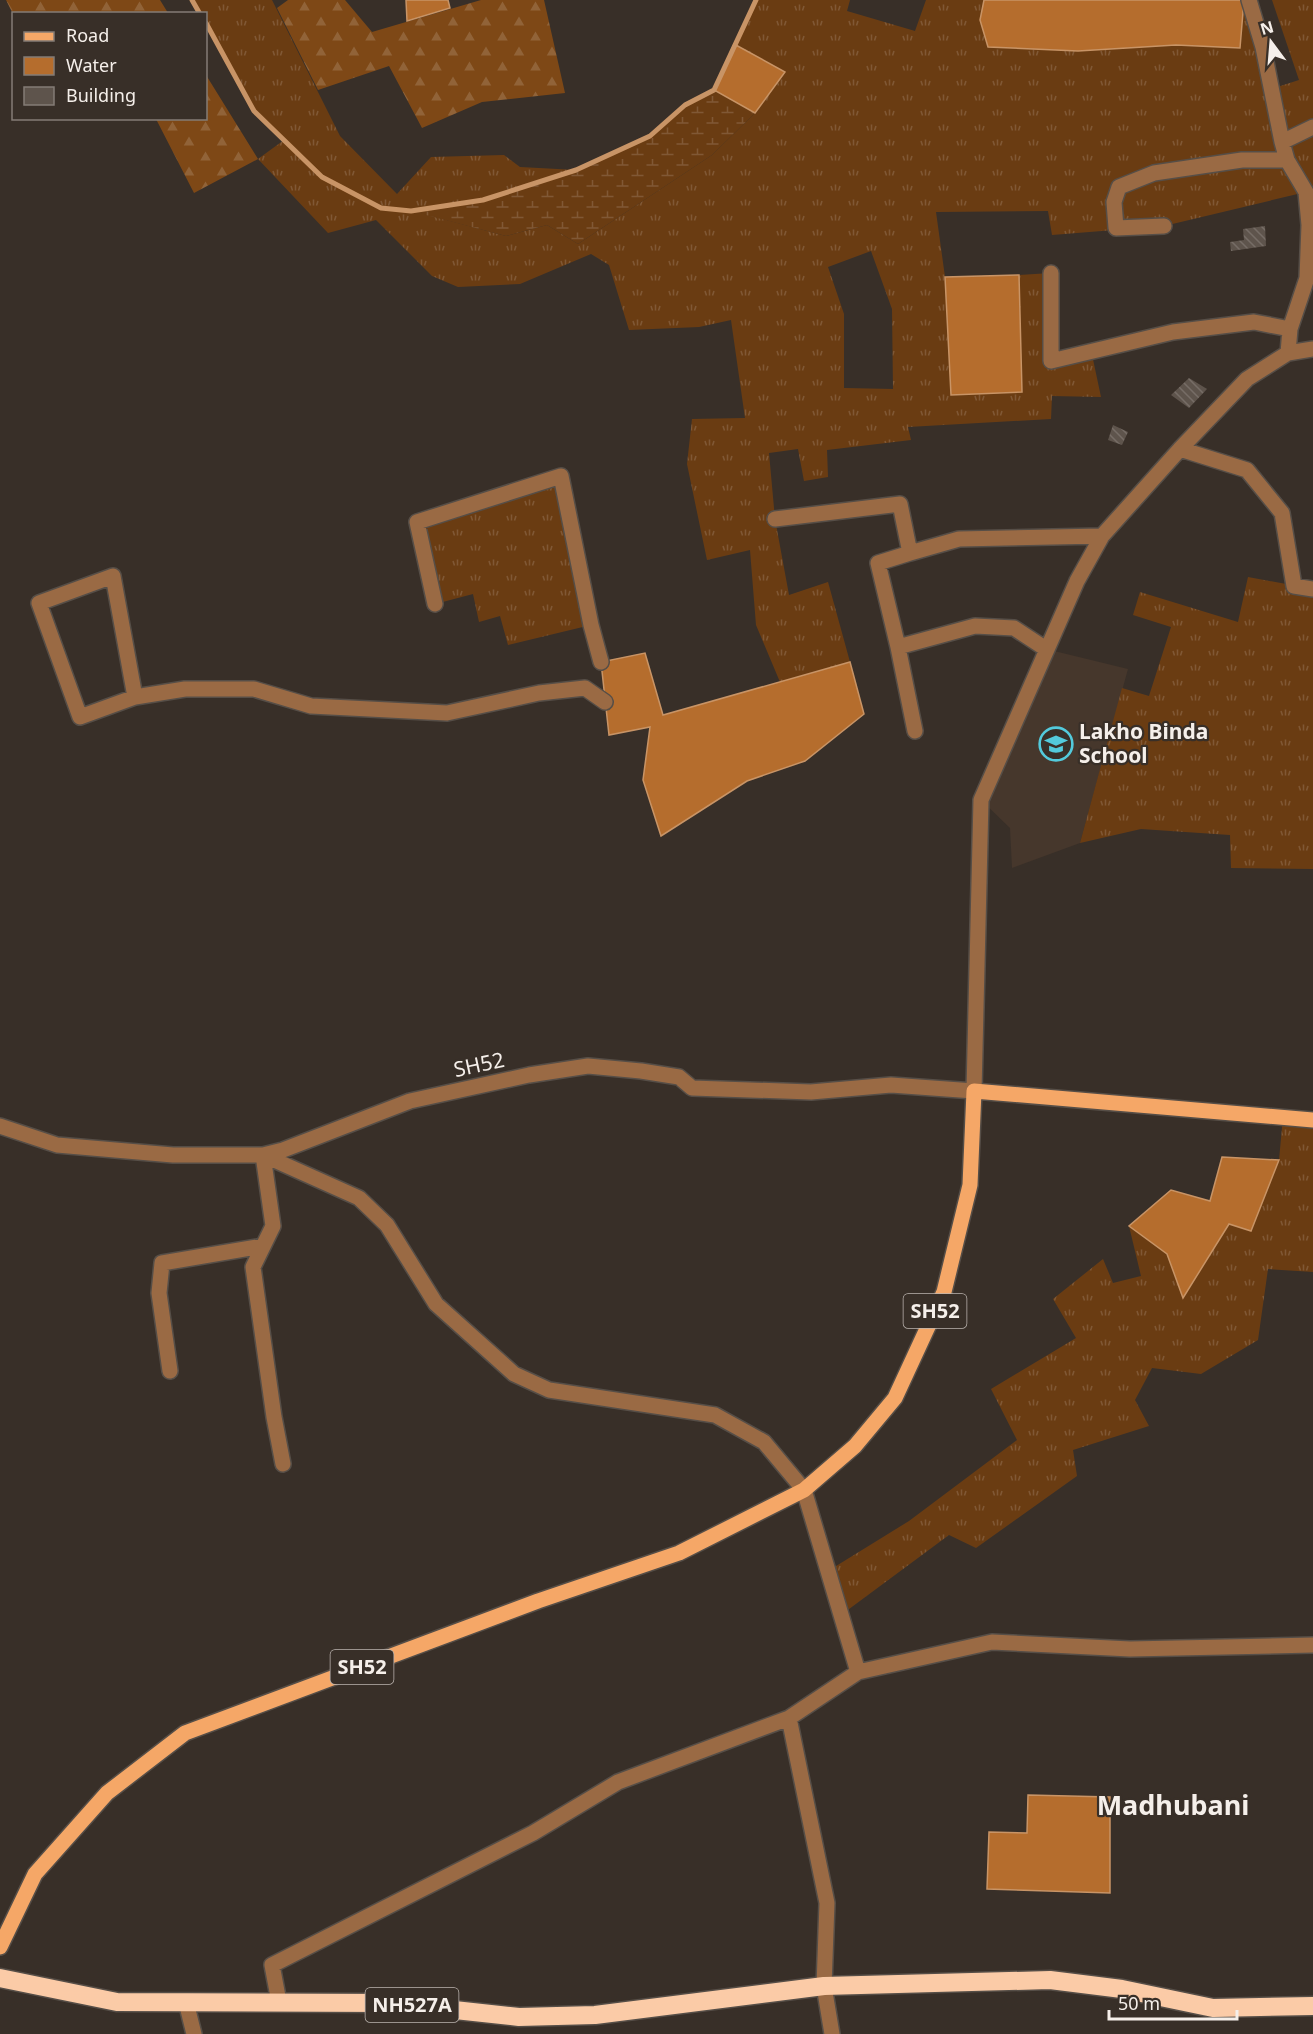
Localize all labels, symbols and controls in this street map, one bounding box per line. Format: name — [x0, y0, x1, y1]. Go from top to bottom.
legend — [12, 12, 207, 120]
north arrow — [1241, 12, 1301, 72]
text: N — [1258, 15, 1276, 40]
text: Road — [66, 23, 109, 47]
text: Water — [66, 53, 117, 77]
text: Building — [66, 83, 136, 107]
place label: Lakho Binda School — [1079, 717, 1208, 769]
school or university icon: Lakho Binda School — [1038, 726, 1074, 762]
street label: SH52 — [451, 1045, 507, 1083]
road number: SH52 — [904, 1294, 966, 1328]
road number: SH52 — [330, 1650, 394, 1684]
district label: Madhubani — [1097, 1786, 1249, 1823]
scale bar — [1109, 1983, 1236, 2021]
road number: NH527A — [366, 1988, 458, 2022]
text: 50 m — [1118, 1991, 1160, 2015]

